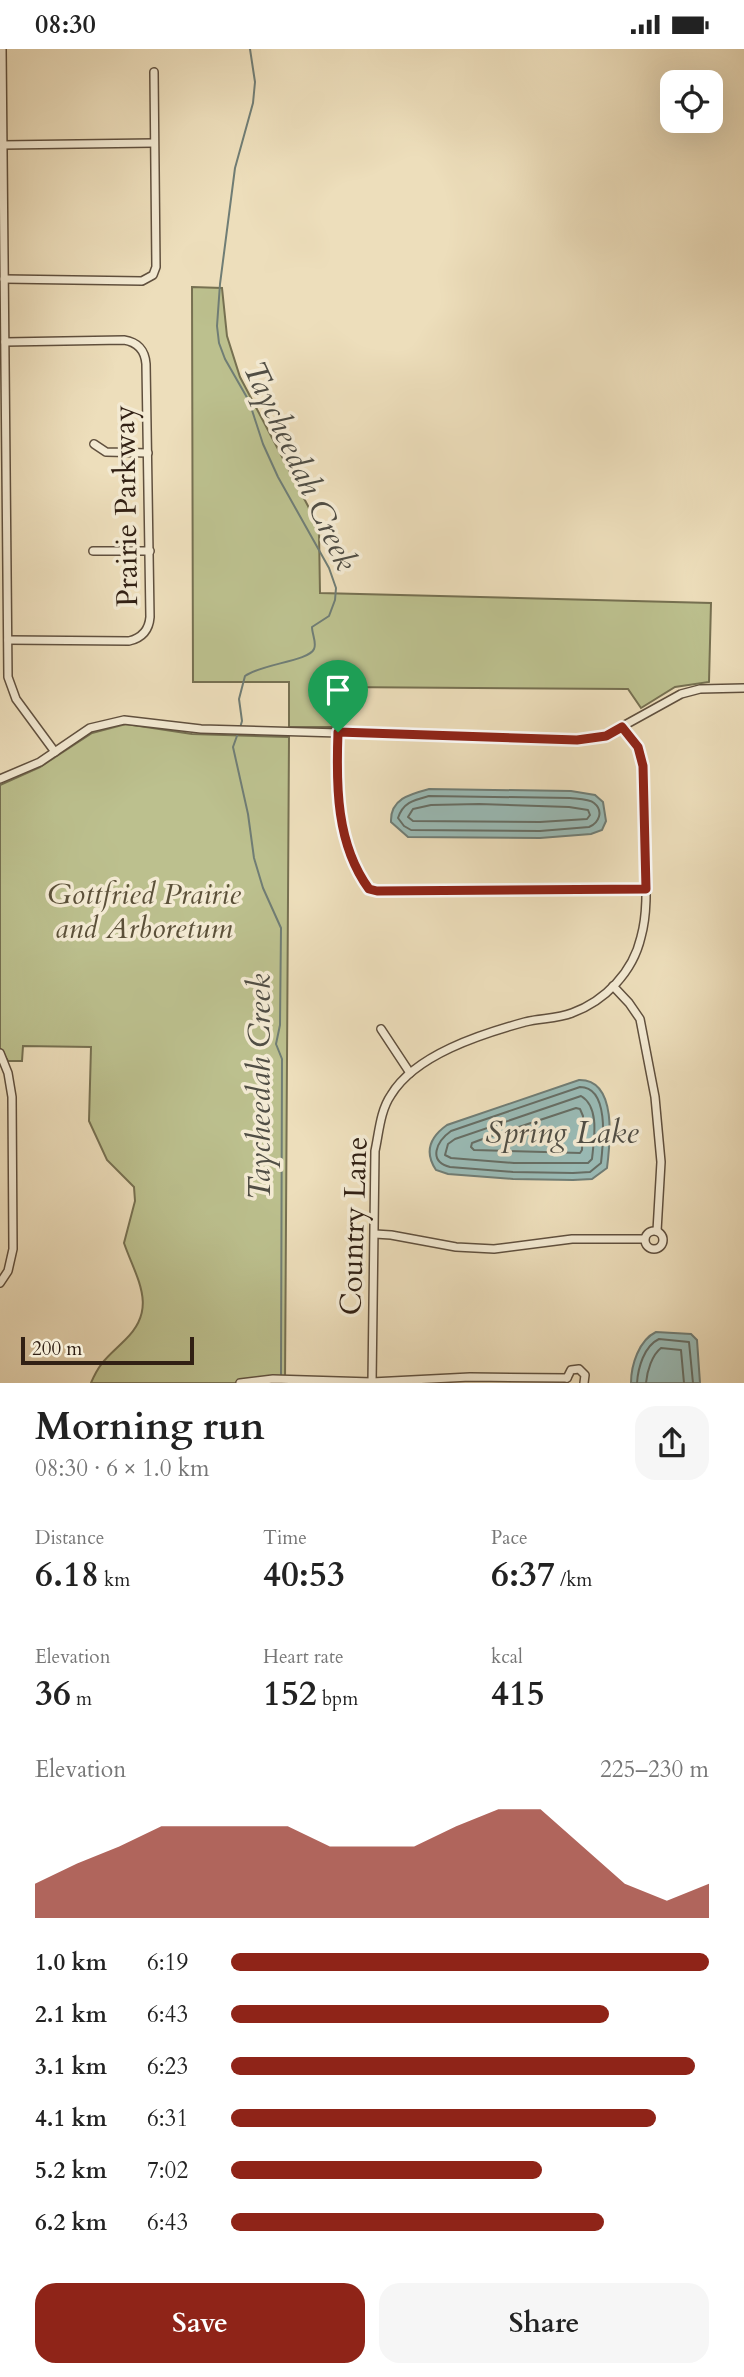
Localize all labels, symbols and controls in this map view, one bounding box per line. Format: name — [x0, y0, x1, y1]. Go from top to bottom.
text: 08:30 — [35, 7, 96, 42]
map controls — [660, 70, 723, 133]
button: locate — [660, 70, 723, 133]
water label: Taycheedah Creek — [232, 354, 368, 578]
street label: Prairie Parkway — [104, 405, 148, 607]
pin — [308, 660, 368, 732]
icon: arrive — [319, 671, 357, 709]
park label: Gottfried Prairie and Arboretum — [47, 874, 241, 949]
water label: Taycheedah Creek — [238, 974, 282, 1200]
water label: Spring Lake — [485, 1111, 639, 1155]
street label: Country Lane — [330, 1136, 378, 1316]
scale bar — [21, 1334, 194, 1366]
text: 200 m — [32, 1336, 82, 1362]
text: Morning run — [35, 1401, 265, 1453]
button: share — [635, 1406, 709, 1480]
text: 08:30 · 6 × 1.0 km — [35, 1453, 209, 1484]
text: Distance — [35, 1525, 104, 1551]
text: Time — [263, 1525, 307, 1551]
text: Pace — [491, 1525, 528, 1551]
text: 6.18 — [35, 1551, 99, 1599]
text: 40:53 — [263, 1551, 345, 1599]
text: 6:37 — [491, 1551, 555, 1599]
text: km — [99, 1567, 130, 1593]
text: /km — [555, 1567, 592, 1593]
text: Elevation — [35, 1644, 110, 1670]
text: Heart rate — [263, 1644, 344, 1670]
text: kcal — [491, 1644, 523, 1670]
text: 36 — [35, 1670, 71, 1718]
text: 152 — [263, 1670, 317, 1718]
text: 415 — [491, 1670, 545, 1718]
text: m — [71, 1686, 92, 1712]
text: bpm — [317, 1686, 358, 1712]
text: Elevation — [35, 1754, 126, 1785]
text: 225–230 m — [600, 1754, 709, 1785]
text: 1.0 km — [35, 1947, 107, 1978]
text: 6:19 — [147, 1947, 188, 1978]
text: 2.1 km — [35, 1999, 107, 2030]
text: 6:43 — [147, 1999, 188, 2030]
text: 3.1 km — [35, 2051, 107, 2082]
text: 6:23 — [147, 2051, 188, 2082]
text: 4.1 km — [35, 2103, 107, 2134]
text: 6:31 — [147, 2103, 188, 2134]
text: 5.2 km — [35, 2155, 107, 2186]
text: 7:02 — [147, 2155, 188, 2186]
text: 6.2 km — [35, 2207, 107, 2238]
text: 6:43 — [147, 2207, 188, 2238]
button: Save — [35, 2283, 365, 2363]
button: Share — [379, 2283, 709, 2363]

